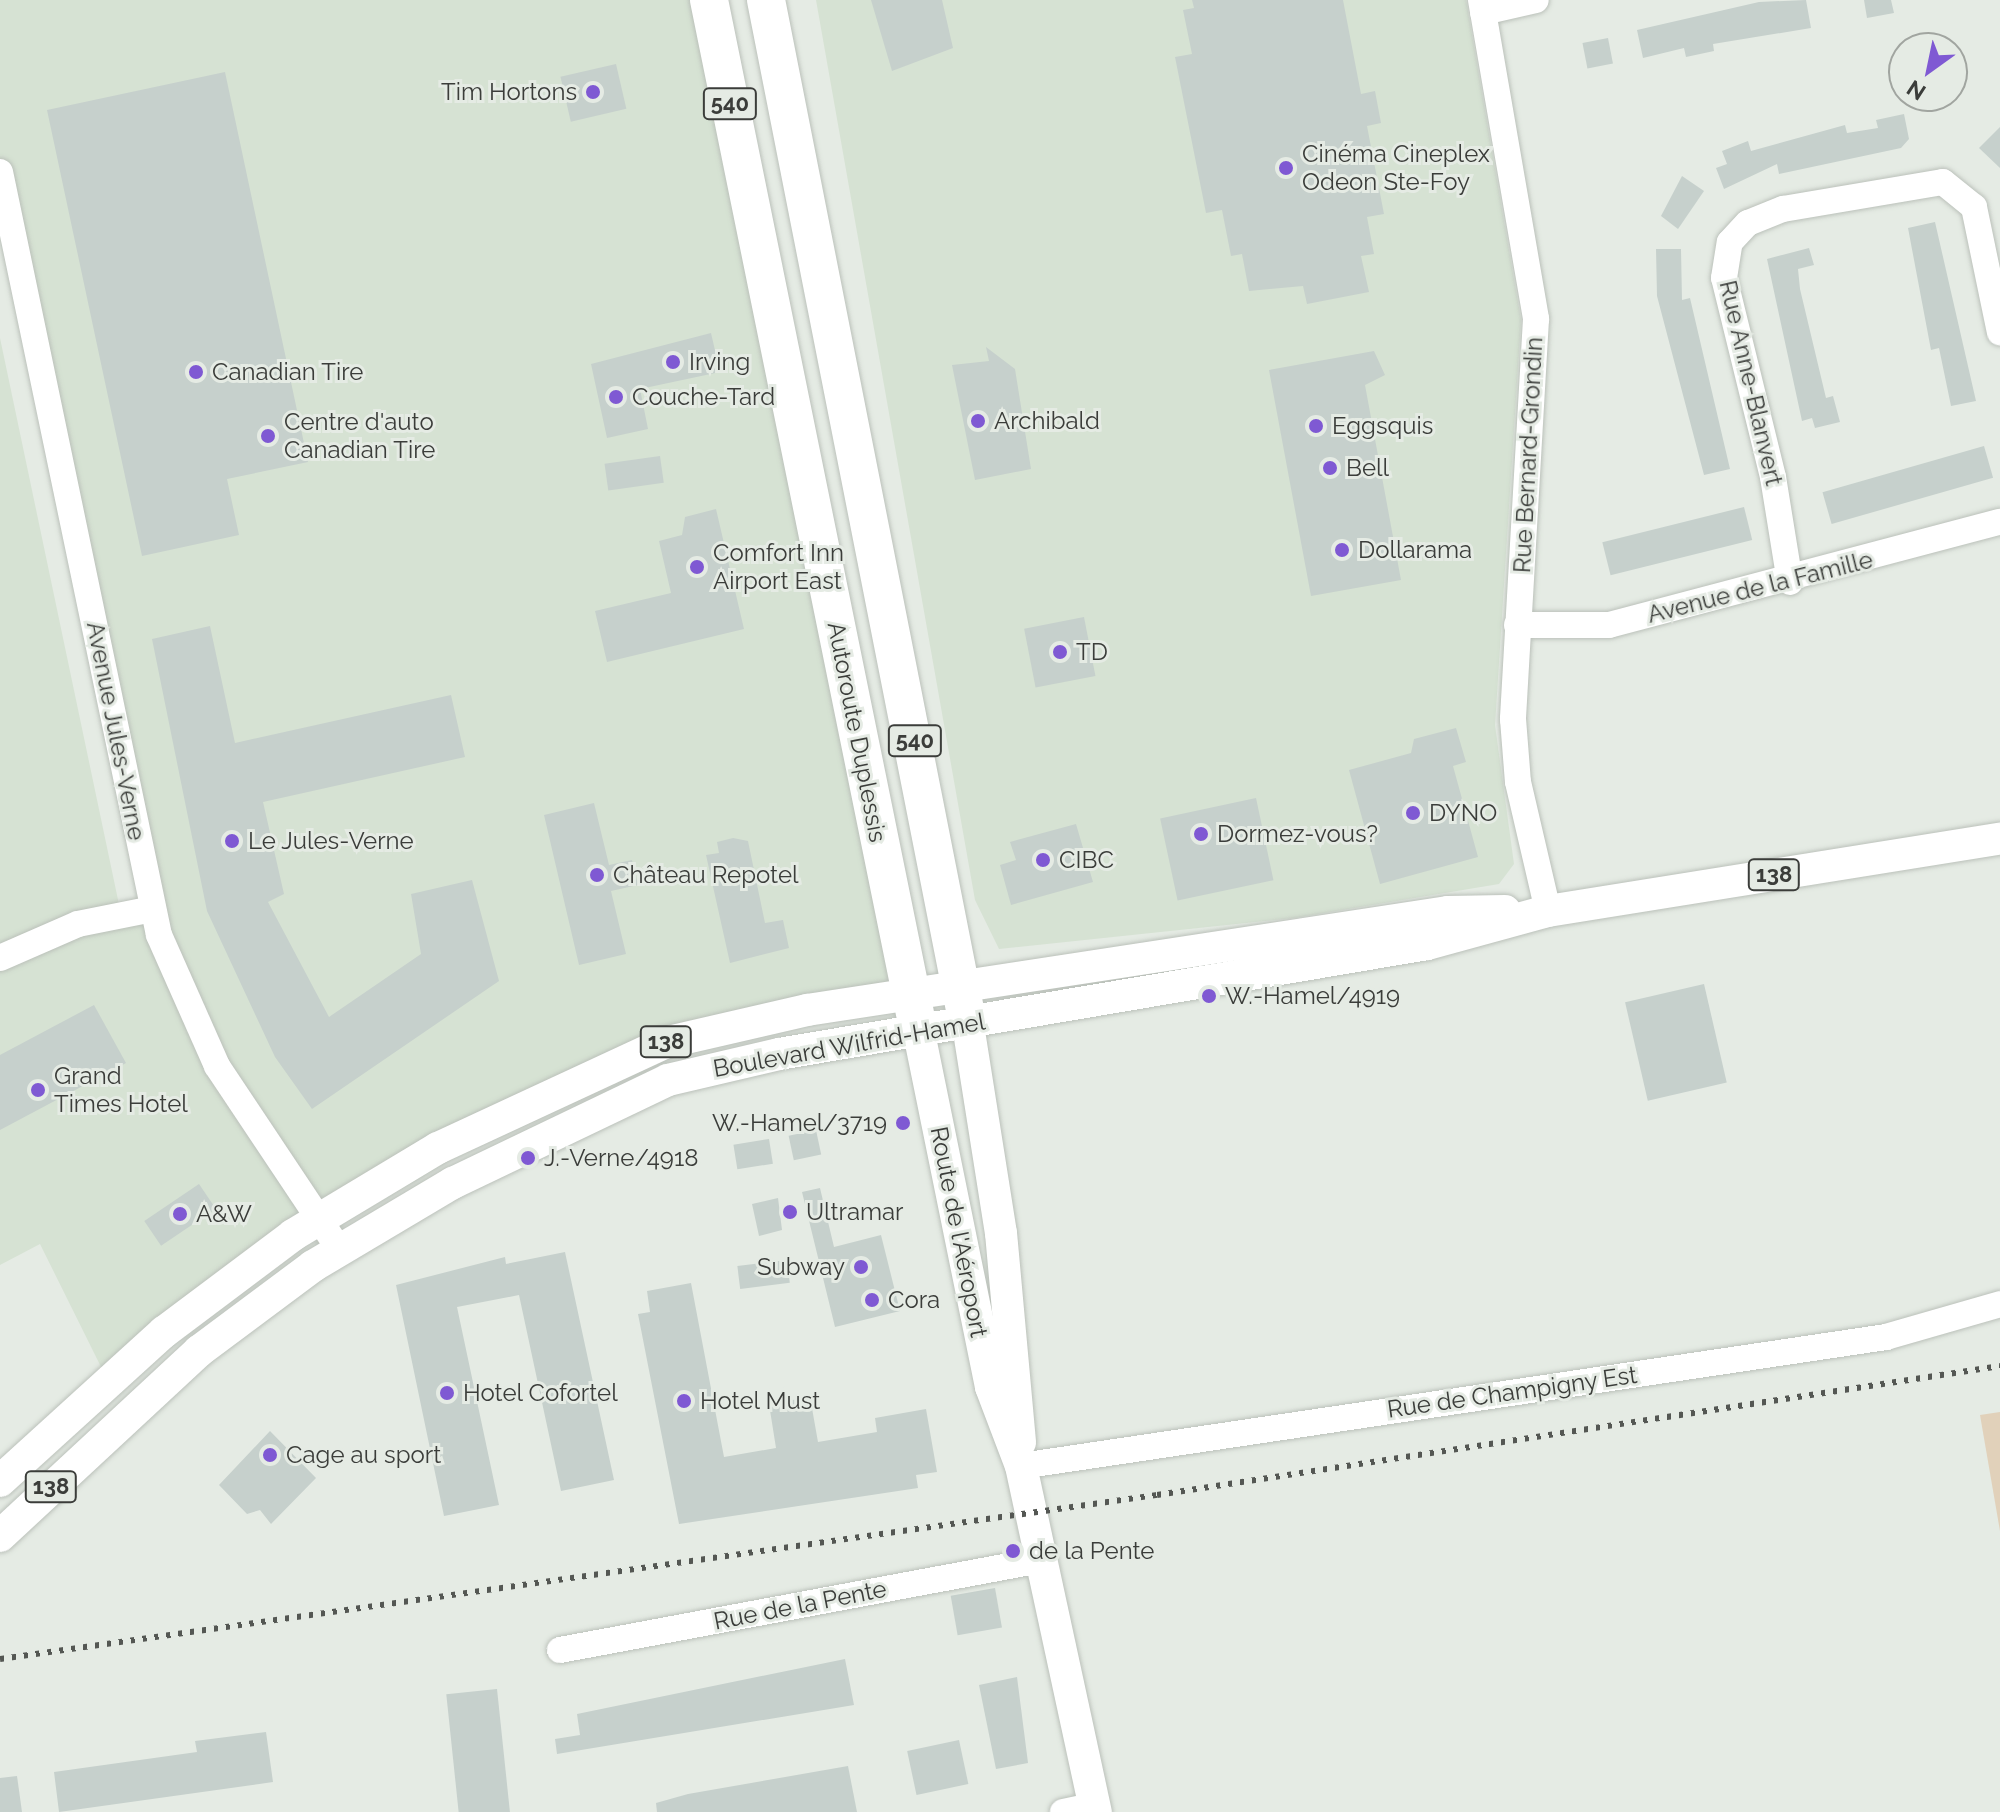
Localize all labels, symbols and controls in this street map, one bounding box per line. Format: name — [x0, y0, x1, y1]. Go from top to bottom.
north arrow — [1888, 32, 1968, 112]
text: N — [1902, 75, 1930, 106]
place label: Tim Hortons — [441, 78, 577, 106]
marker: Tim Hortons — [584, 83, 602, 101]
road number: 540 — [702, 86, 758, 122]
place label: Cinéma Cineplex Odeon Ste-Foy — [1302, 140, 1490, 196]
marker: Cinéma Cineplex Odeon Ste-Foy — [1277, 159, 1295, 177]
street label: Rue Anne-Blanvert — [1713, 277, 1789, 489]
street label: Rue Bernard-Grondin — [1507, 336, 1549, 574]
place label: Irving — [689, 348, 750, 376]
marker: Irving — [664, 353, 682, 371]
place label: Canadian Tire — [212, 358, 364, 386]
marker: Canadian Tire — [187, 363, 205, 381]
place label: Couche-Tard — [632, 383, 775, 411]
marker: Couche-Tard — [607, 388, 625, 406]
place label: Archibald — [994, 407, 1100, 435]
place label: Centre d'auto Canadian Tire — [284, 408, 436, 464]
marker: Archibald — [969, 412, 987, 430]
place label: Eggsquis — [1332, 412, 1433, 440]
marker: Eggsquis — [1307, 417, 1325, 435]
marker: Centre d'auto Canadian Tire — [259, 427, 277, 445]
place label: Bell — [1346, 454, 1389, 482]
marker: Bell — [1321, 459, 1339, 477]
place label: Dollarama — [1358, 536, 1472, 564]
place label: Comfort Inn Airport East — [713, 539, 844, 595]
marker: Dollarama — [1333, 541, 1351, 559]
street label: Avenue de la Famille — [1644, 545, 1876, 629]
marker: Comfort Inn Airport East — [688, 558, 706, 576]
street label: Avenue Jules-Verne — [81, 619, 151, 843]
street label: Autoroute Duplessis — [822, 619, 892, 845]
place label: TD — [1076, 638, 1108, 666]
marker: TD — [1051, 643, 1069, 661]
road number: 540 — [887, 723, 943, 759]
place label: DYNO — [1429, 799, 1497, 827]
marker: DYNO — [1404, 804, 1422, 822]
place label: Dormez-vous? — [1217, 820, 1378, 848]
marker: Dormez-vous? — [1192, 825, 1210, 843]
place label: Le Jules-Verne — [248, 827, 414, 855]
marker: Le Jules-Verne — [223, 832, 241, 850]
place label: CIBC — [1059, 846, 1114, 874]
marker: CIBC — [1034, 851, 1052, 869]
road number: 138 — [1746, 857, 1802, 893]
place label: Château Repotel — [613, 861, 799, 889]
marker: Château Repotel — [588, 866, 606, 884]
place label: W.-Hamel/4919 — [1225, 982, 1400, 1010]
marker: W.-Hamel/4919 — [1200, 987, 1218, 1005]
street label: Boulevard Wilfrid-Hamel — [710, 1007, 988, 1083]
road number: 138 — [638, 1024, 694, 1060]
place label: Grand Times Hotel — [54, 1062, 188, 1118]
marker: Grand Times Hotel — [29, 1081, 47, 1099]
place label: W.-Hamel/3719 — [712, 1109, 887, 1137]
marker: W.-Hamel/3719 — [894, 1114, 912, 1132]
street label: Route de l'Aéroport — [924, 1124, 994, 1340]
place label: J.-Verne/4918 — [544, 1144, 698, 1172]
marker: J.-Verne/4918 — [519, 1149, 537, 1167]
place label: Ultramar — [806, 1198, 904, 1226]
place label: A&W — [196, 1200, 252, 1228]
marker: Ultramar — [781, 1203, 799, 1221]
marker: A&W — [171, 1205, 189, 1223]
place label: Subway — [757, 1253, 845, 1281]
marker: Subway — [852, 1258, 870, 1276]
place label: Cora — [888, 1286, 940, 1314]
marker: Cora — [863, 1291, 881, 1309]
street label: Rue de Champigny Est — [1385, 1360, 1639, 1424]
place label: Hotel Cofortel — [463, 1379, 618, 1407]
marker: Hotel Cofortel — [438, 1384, 456, 1402]
place label: Hotel Must — [700, 1387, 821, 1415]
marker: Hotel Must — [675, 1392, 693, 1410]
place label: Cage au sport — [286, 1441, 441, 1469]
marker: Cage au sport — [261, 1446, 279, 1464]
road number: 138 — [23, 1469, 79, 1505]
place label: de la Pente — [1029, 1537, 1154, 1565]
marker: de la Pente — [1004, 1542, 1022, 1560]
street label: Rue de la Pente — [711, 1574, 889, 1636]

